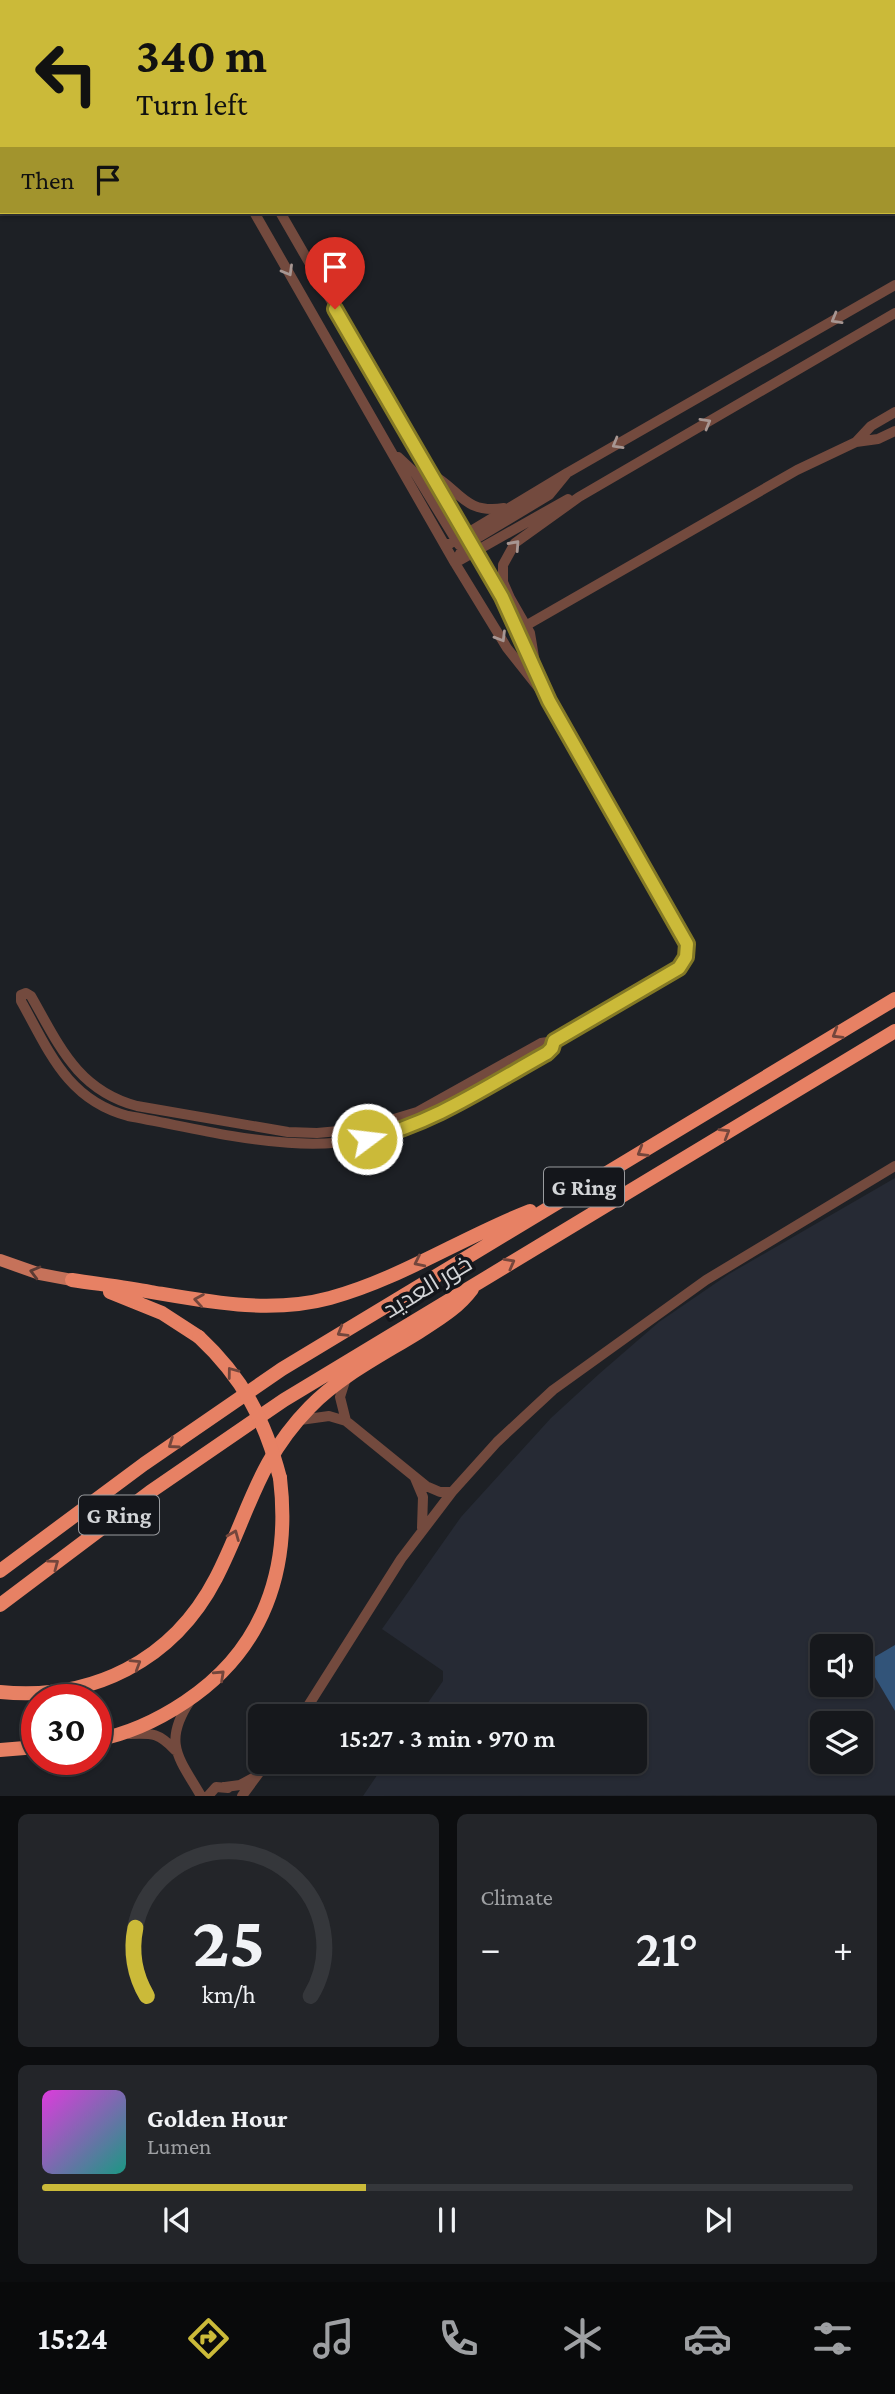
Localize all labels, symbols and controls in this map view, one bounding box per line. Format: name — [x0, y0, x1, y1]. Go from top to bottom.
icon: left — [21, 28, 112, 119]
text: 340 m — [136, 28, 267, 83]
text: Turn left — [136, 86, 247, 122]
icon: arrive — [89, 161, 127, 199]
text: Then — [21, 166, 75, 195]
pin — [305, 237, 365, 309]
icon: arrive — [316, 248, 354, 286]
one-way arrow — [280, 263, 293, 276]
one-way arrow — [830, 311, 843, 324]
one-way arrow — [699, 418, 712, 431]
one-way arrow — [612, 436, 624, 449]
one-way arrow — [507, 540, 519, 553]
one-way arrow — [493, 630, 506, 643]
one-way arrow — [831, 1026, 844, 1039]
position arrow — [330, 1102, 404, 1176]
one-way arrow — [718, 1128, 731, 1141]
one-way arrow — [637, 1144, 650, 1157]
road number: G Ring — [544, 1168, 624, 1206]
street label: خور العديد — [378, 1249, 476, 1323]
one-way arrow — [413, 1254, 426, 1268]
one-way arrow — [502, 1258, 515, 1271]
one-way arrow — [30, 1266, 42, 1280]
one-way arrow — [193, 1293, 205, 1308]
one-way arrow — [337, 1324, 350, 1337]
one-way arrow — [228, 1367, 241, 1380]
one-way arrow — [168, 1436, 181, 1448]
road number: G Ring — [79, 1496, 159, 1534]
one-way arrow — [226, 1530, 240, 1542]
one-way arrow — [47, 1559, 59, 1572]
map controls — [810, 1634, 873, 1774]
button: sound — [810, 1634, 873, 1697]
one-way arrow — [128, 1659, 141, 1672]
one-way arrow — [212, 1670, 225, 1683]
speed limit sign: 30 — [21, 1684, 112, 1775]
button: layers — [810, 1711, 873, 1774]
text: 15:27 · 3 min · 970 m — [340, 1724, 555, 1753]
text: Climate — [481, 1884, 553, 1910]
text: 25 — [192, 1902, 265, 1983]
text: 21° — [635, 1919, 698, 1977]
text: − — [481, 1927, 501, 1969]
text: + — [833, 1927, 853, 1969]
text: km/h — [201, 1981, 255, 2008]
text: Golden Hour — [147, 2104, 288, 2133]
text: Lumen — [147, 2133, 211, 2159]
icon: previous — [158, 2201, 196, 2239]
icon: pause — [428, 2201, 466, 2239]
icon: next — [699, 2201, 737, 2239]
icon: directions — [184, 2314, 233, 2363]
icon: music — [309, 2314, 358, 2363]
icon: phone — [434, 2314, 483, 2363]
icon: climate — [558, 2314, 607, 2363]
icon: car — [683, 2314, 732, 2363]
icon: filters — [808, 2314, 857, 2363]
text: 15:24 — [38, 2320, 108, 2356]

